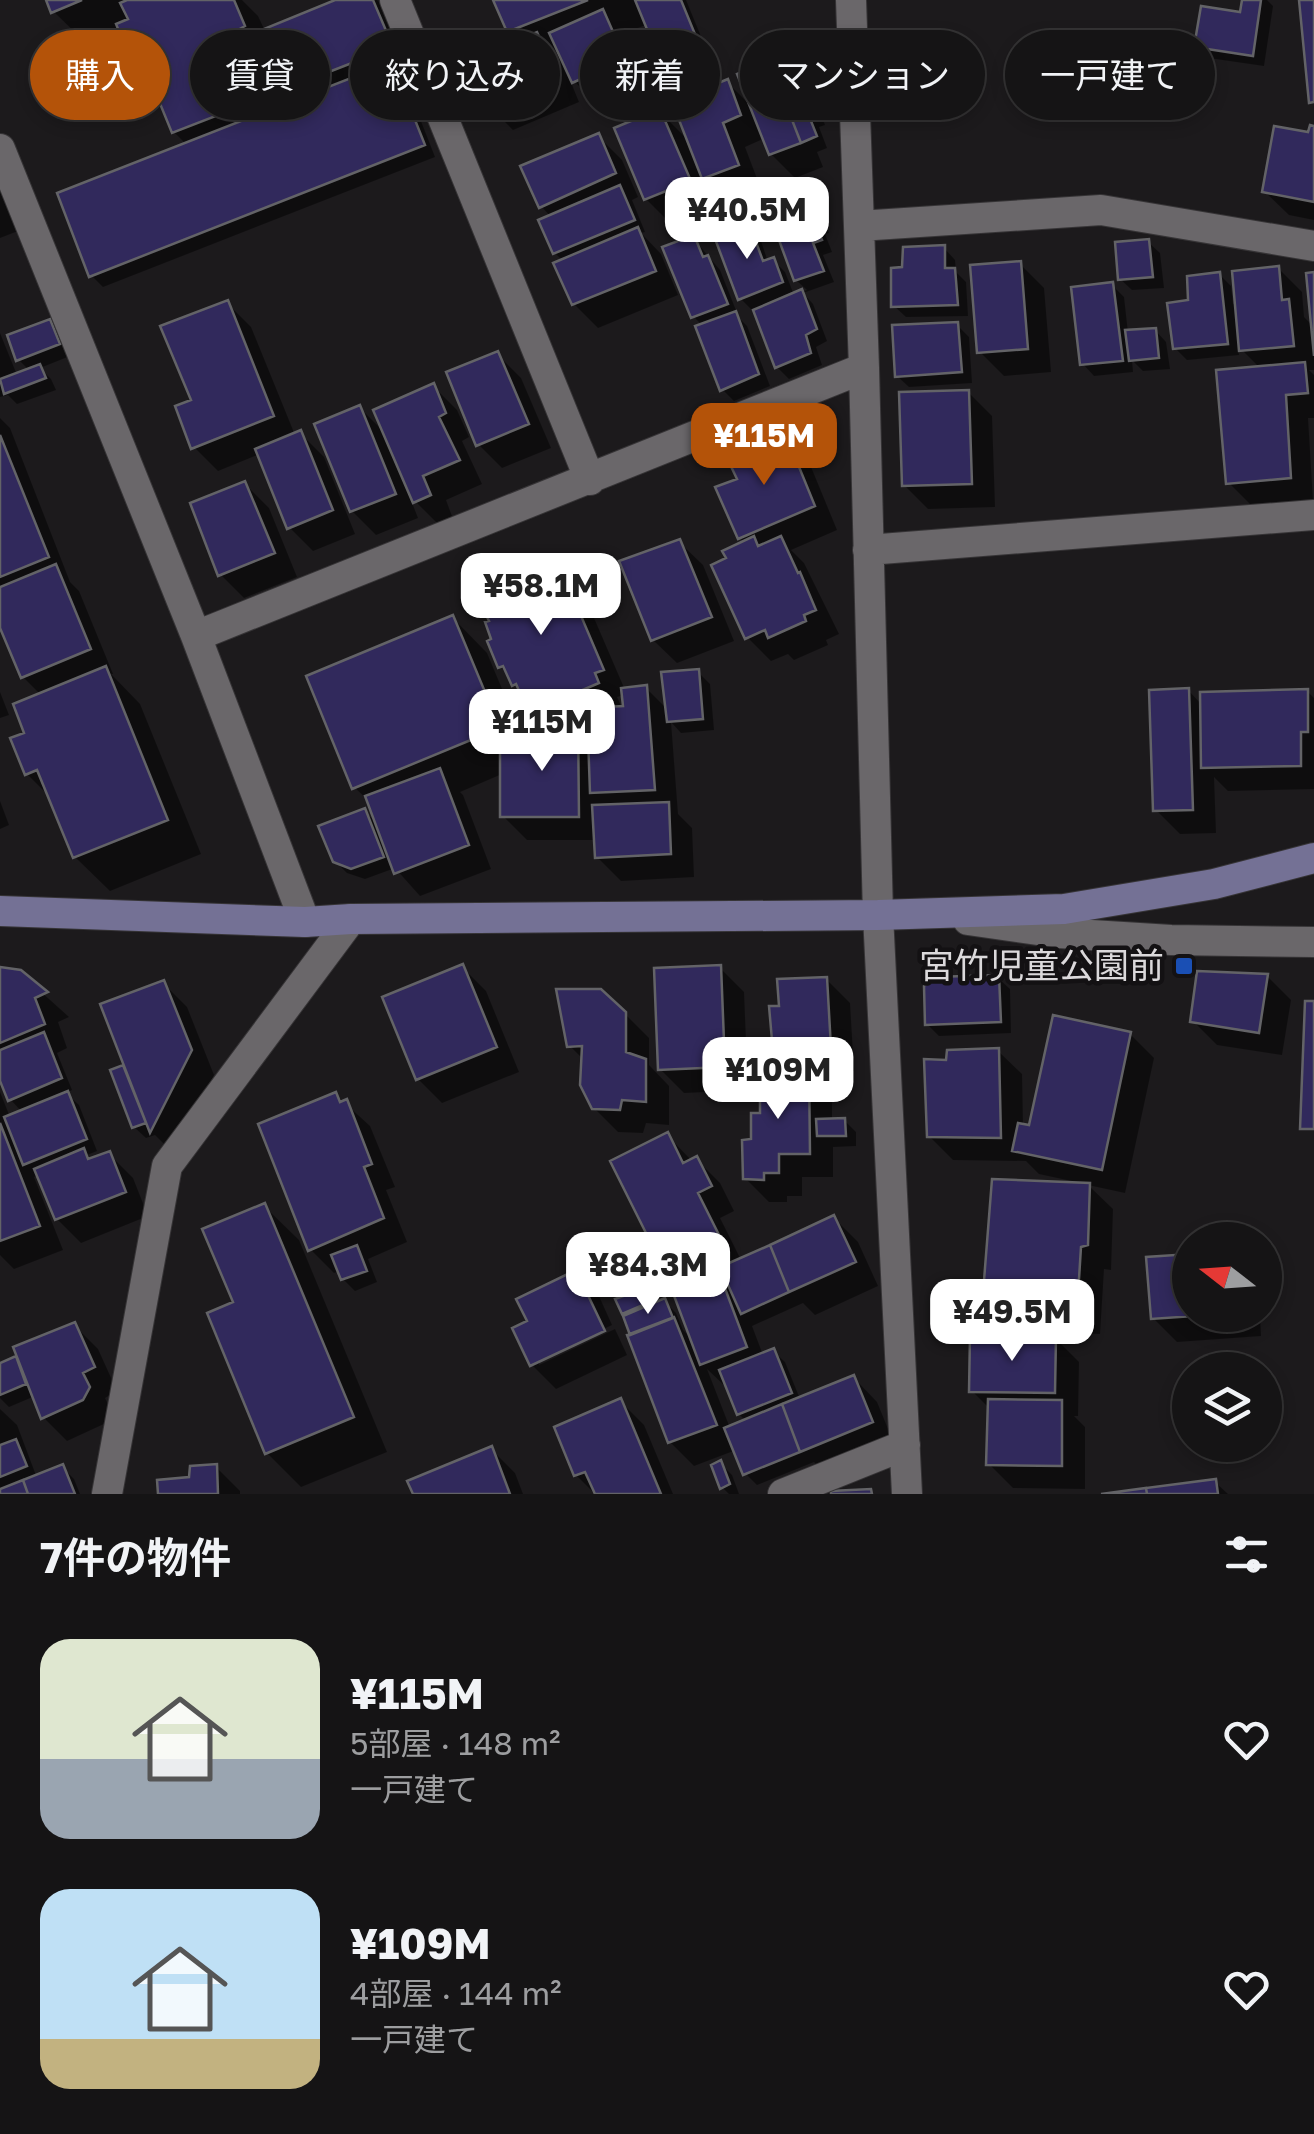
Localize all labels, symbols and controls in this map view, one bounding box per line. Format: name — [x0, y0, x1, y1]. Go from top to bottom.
chip: 購入 — [30, 30, 170, 120]
chip: 賃貸 — [190, 30, 330, 120]
chip: 絞り込み — [350, 30, 560, 120]
chip: 新着 — [580, 30, 720, 120]
chip: マンション — [740, 30, 985, 120]
chip: 一戸建て — [1005, 30, 1215, 120]
pin: ¥40.5M — [666, 177, 828, 262]
text: ¥40.5M — [687, 190, 807, 228]
pin: ¥115M — [694, 403, 834, 488]
text: ¥115M — [713, 416, 815, 454]
pin: ¥58.1M — [460, 553, 622, 638]
text: ¥58.1M — [483, 566, 599, 604]
pin: ¥115M — [472, 689, 612, 774]
text: ¥115M — [491, 702, 593, 740]
place label: 宮竹児童公園前 — [919, 944, 1164, 986]
marker: 宮竹児童公園前 — [1173, 955, 1195, 977]
pin: ¥109M — [708, 1037, 848, 1122]
text: ¥109M — [724, 1050, 832, 1088]
north arrow — [1172, 1222, 1282, 1332]
map controls — [1172, 1222, 1282, 1462]
pin: ¥84.3M — [567, 1232, 729, 1317]
text: ¥84.3M — [588, 1245, 708, 1283]
pin: ¥49.5M — [931, 1279, 1093, 1364]
text: ¥49.5M — [952, 1292, 1072, 1330]
button: layers — [1172, 1352, 1282, 1462]
icon: filters — [1219, 1527, 1274, 1582]
text: 7件の物件 — [40, 1532, 231, 1582]
text: ¥115M — [350, 1668, 484, 1718]
icon: home — [120, 1679, 240, 1799]
icon: heart — [1219, 1712, 1274, 1767]
text: 5部屋 · 148 m² — [350, 1724, 561, 1762]
text: 一戸建て — [350, 1770, 478, 1808]
text: ¥109M — [350, 1918, 491, 1968]
icon: home — [120, 1929, 240, 2049]
icon: heart — [1219, 1962, 1274, 2017]
text: 4部屋 · 144 m² — [350, 1974, 562, 2012]
text: 一戸建て — [350, 2020, 478, 2058]

